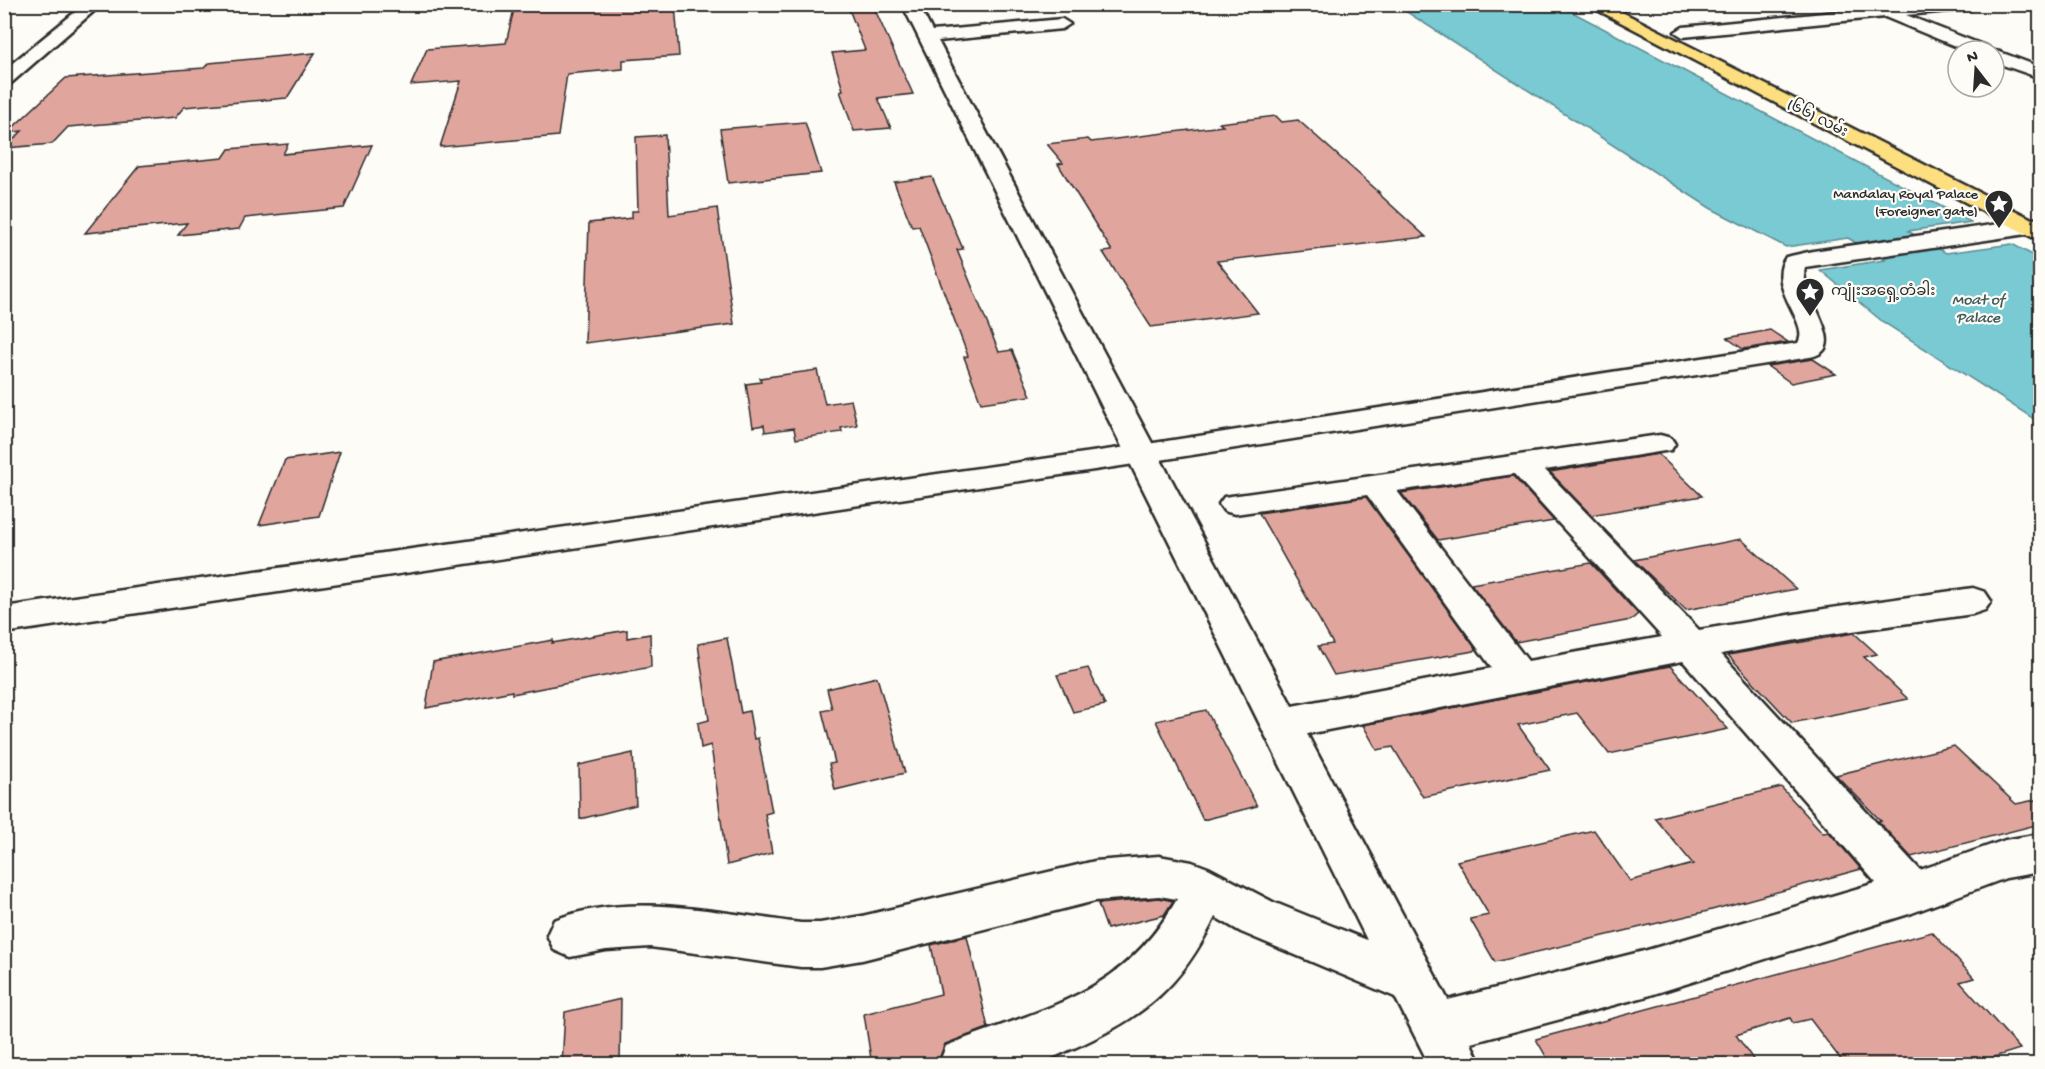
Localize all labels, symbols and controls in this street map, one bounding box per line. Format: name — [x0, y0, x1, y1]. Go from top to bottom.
north arrow — [1946, 39, 2006, 99]
text: N — [1965, 47, 1981, 69]
street label: (၆၆) လမ်း — [1784, 93, 1852, 142]
place label: Mandalay Royal Palace (Foreigner gate) — [1833, 186, 1978, 221]
place icon: Mandalay Royal Palace (Foreigner gate) — [1983, 188, 2015, 230]
place icon: ကျုံးအရှေ့တံခါး — [1794, 276, 1826, 318]
place label: ကျုံးအရှေ့တံခါး — [1831, 280, 1936, 302]
water label: Moat of Palace — [1952, 292, 2007, 329]

